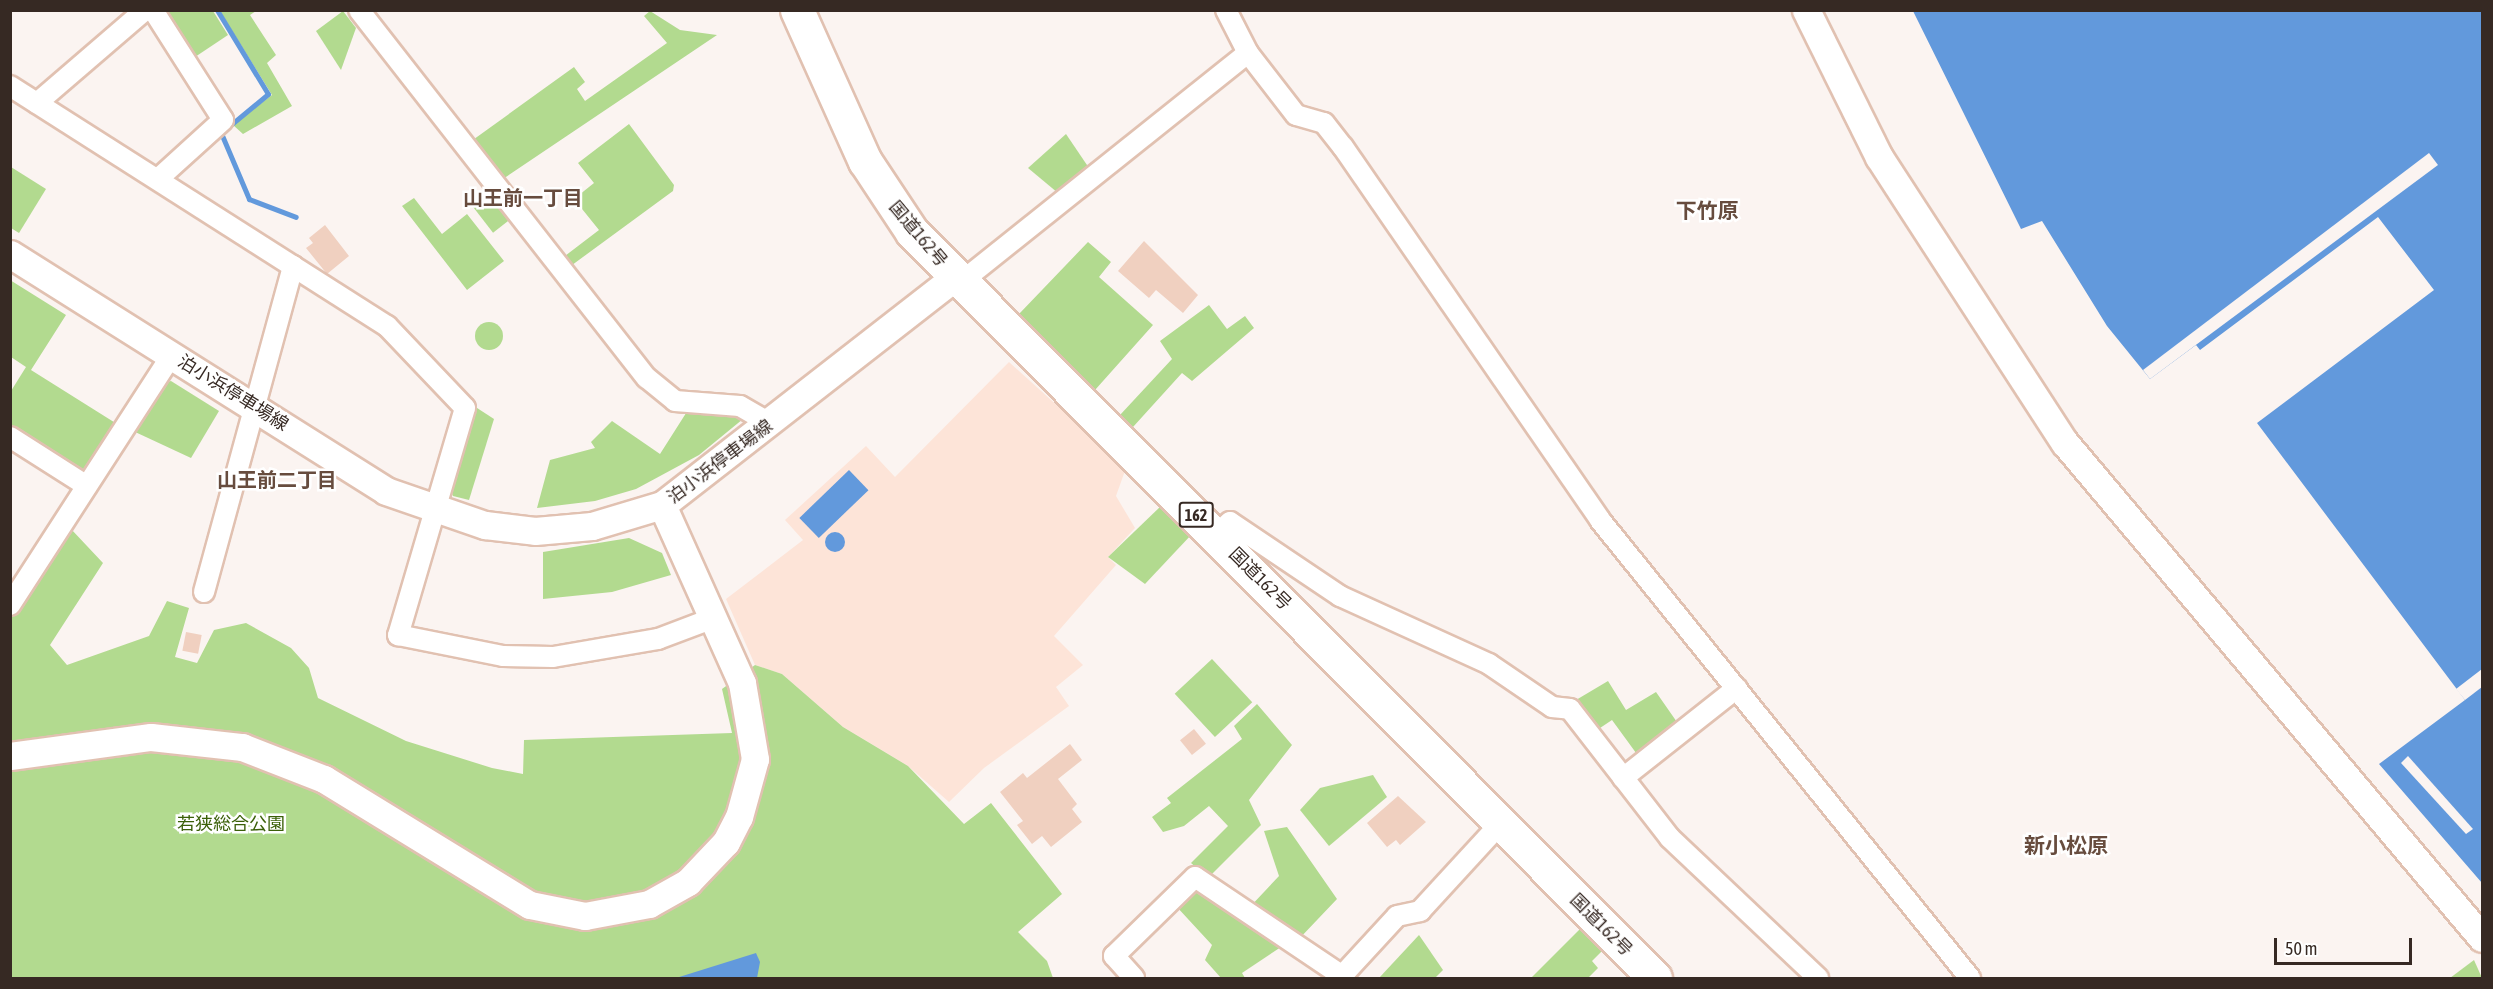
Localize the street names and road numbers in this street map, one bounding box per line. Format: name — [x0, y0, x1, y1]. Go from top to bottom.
street label: 国道162号 — [884, 197, 952, 271]
street label: 泊小浜停車場線 — [174, 350, 292, 436]
street label: 泊小浜停車場線 — [663, 415, 777, 509]
road number: 162 — [1178, 502, 1214, 528]
street label: 国道162号 — [1224, 543, 1296, 615]
street label: 国道162号 — [1565, 889, 1637, 961]

